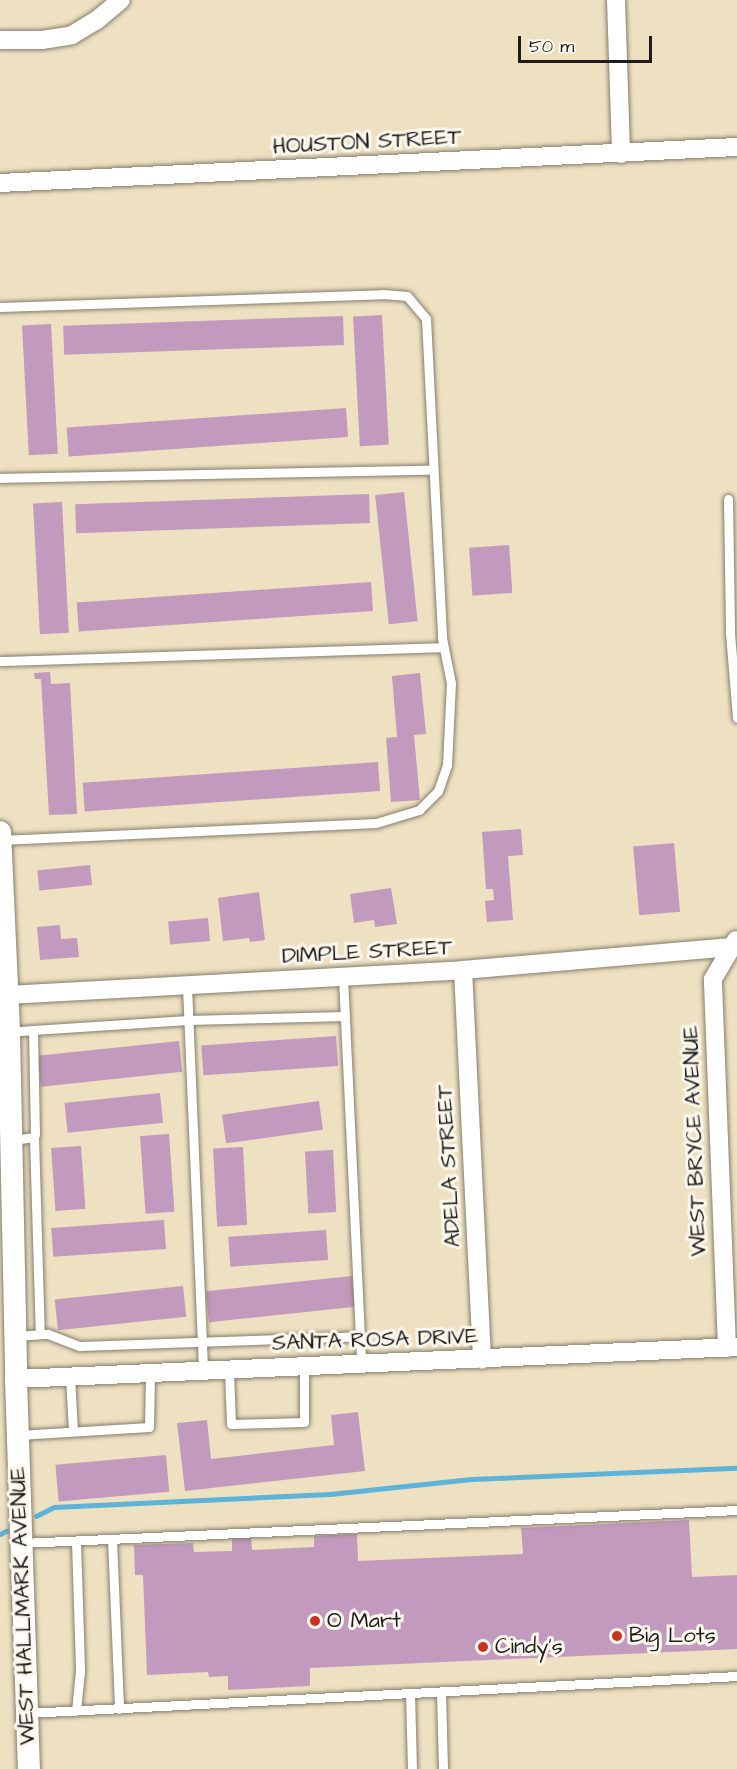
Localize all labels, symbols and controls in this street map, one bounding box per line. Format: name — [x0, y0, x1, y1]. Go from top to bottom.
scale bar — [521, 24, 654, 62]
text: 50 m — [529, 34, 574, 59]
street label: HOUSTON STREET — [272, 124, 462, 160]
street label: DIMPLE STREET — [281, 934, 453, 970]
street label: WEST BRYCE AVENUE — [678, 1025, 712, 1257]
street label: ADELA STREET — [432, 1084, 466, 1248]
street label: SANTA ROSA DRIVE — [272, 1323, 478, 1357]
street label: WEST HALLMARK AVENUE — [5, 1466, 41, 1746]
place label: O Mart — [327, 1608, 401, 1634]
marker: O Mart — [308, 1614, 322, 1628]
place label: Big Lots — [629, 1623, 716, 1649]
marker: Big Lots — [610, 1629, 624, 1643]
place label: Cindy’s — [495, 1634, 563, 1660]
marker: Cindy’s — [476, 1640, 490, 1654]

